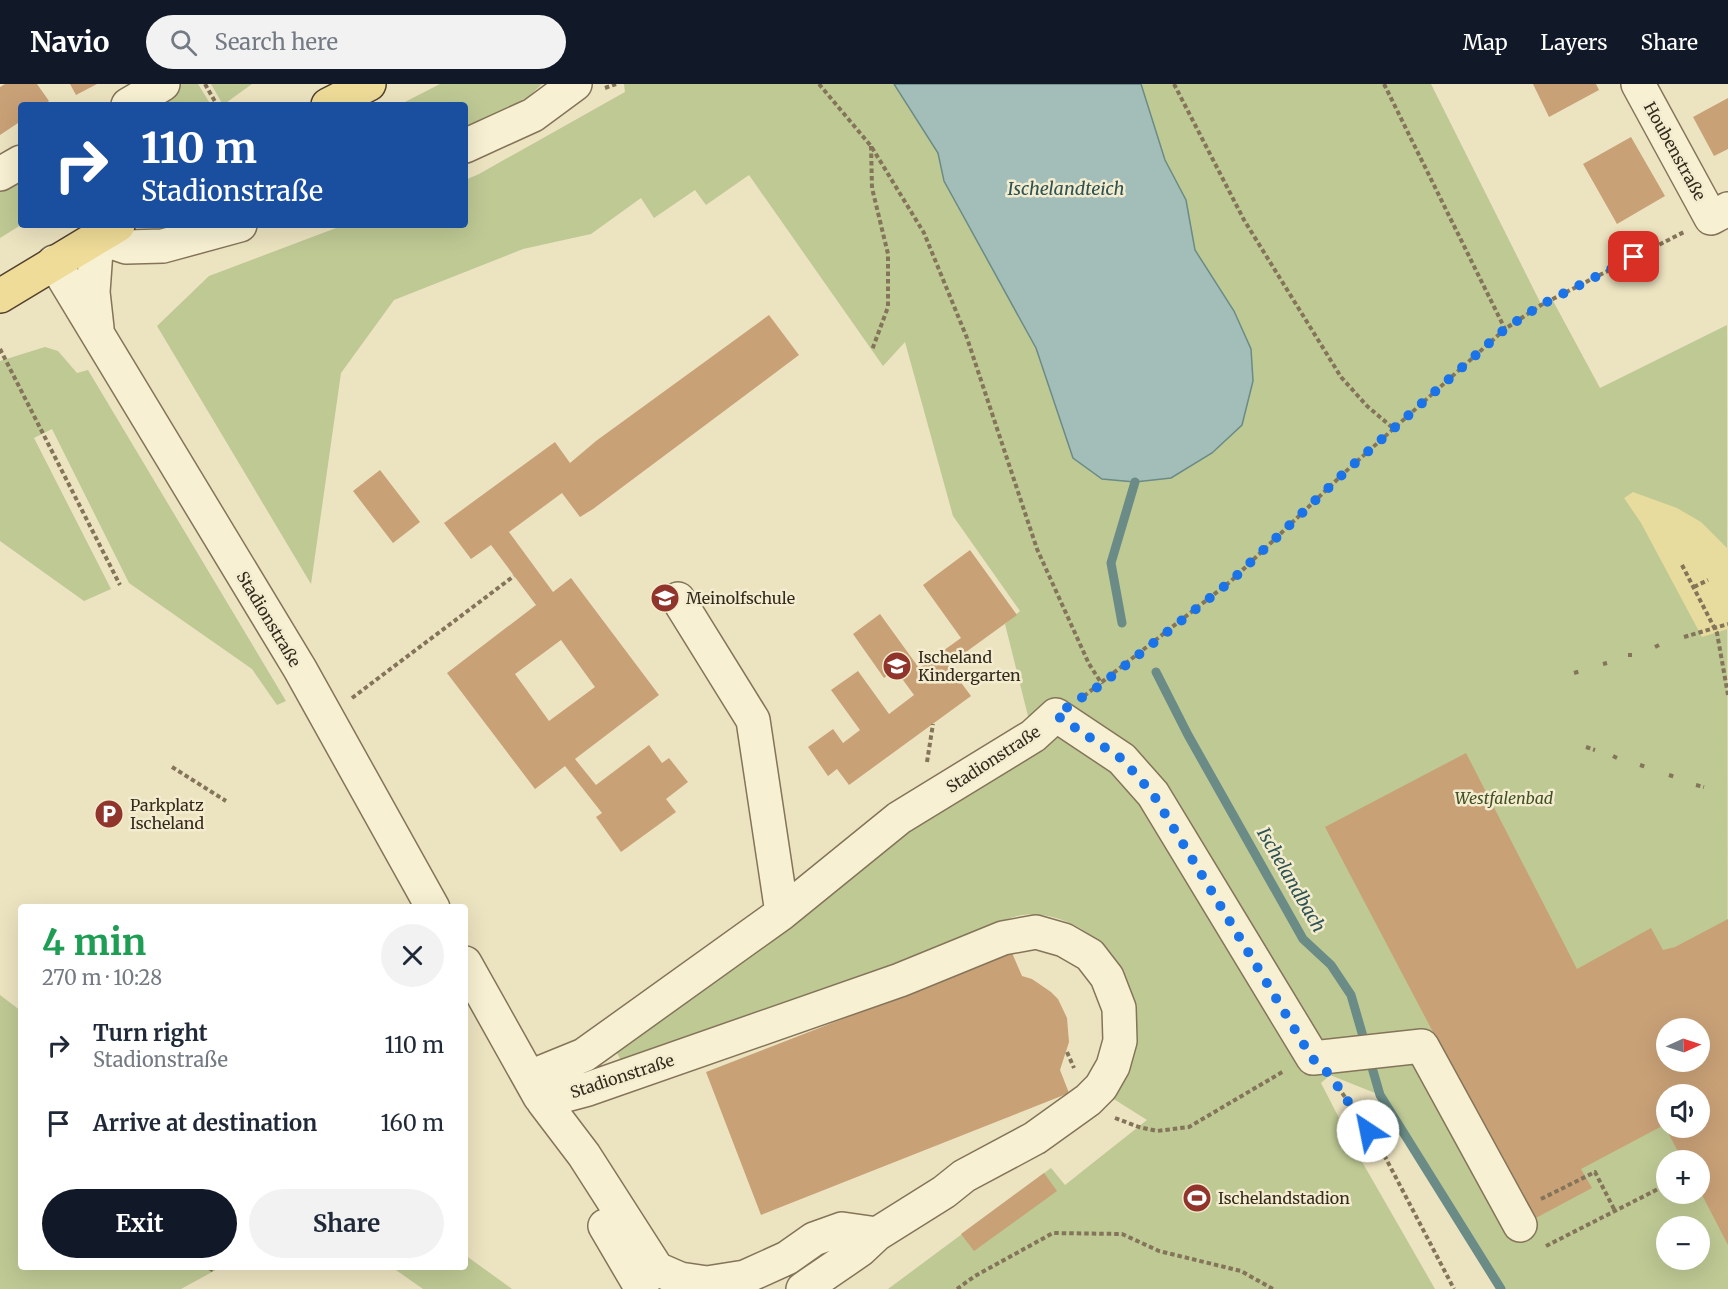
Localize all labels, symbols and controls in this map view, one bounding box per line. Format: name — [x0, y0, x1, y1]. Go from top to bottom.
search box — [146, 15, 566, 69]
text: Navio — [30, 24, 110, 60]
icon: search — [167, 26, 200, 59]
text: Search here — [215, 28, 338, 56]
text: Map — [1463, 29, 1508, 56]
text: Layers — [1541, 29, 1608, 56]
text: Share — [1641, 29, 1698, 56]
street label: Houbenstraße — [1640, 98, 1710, 204]
text: 110 m — [141, 122, 257, 174]
icon: right — [42, 126, 120, 204]
text: Stadionstraße — [141, 174, 323, 208]
water label: Ischelandteich — [1008, 177, 1124, 200]
pin — [1608, 231, 1659, 282]
icon: arrive — [1617, 240, 1650, 273]
street label: Stadionstraße — [233, 568, 305, 670]
school or university icon: Meinolfschule — [649, 582, 681, 614]
place label: Meinolfschule — [686, 588, 795, 608]
place label: Ischeland Kindergarten — [918, 647, 1021, 685]
school or university icon: Ischeland Kindergarten — [881, 650, 913, 682]
street label: Stadionstraße — [942, 721, 1044, 797]
park label: Westfalenbad — [1455, 788, 1554, 808]
place label: Parkplatz Ischeland — [130, 795, 204, 833]
parking icon: Parkplatz Ischeland — [93, 798, 125, 830]
water label: Ischelandbach — [1252, 823, 1331, 936]
text: 4 min — [42, 920, 146, 965]
button: close — [381, 924, 444, 987]
text: 270 m · 10:28 — [42, 965, 162, 990]
north arrow — [1656, 1018, 1710, 1072]
map controls — [1656, 1018, 1710, 1270]
text: Turn right — [93, 1019, 207, 1047]
icon: right — [42, 1029, 75, 1062]
text: 110 m — [385, 1031, 444, 1059]
text: Stadionstraße — [93, 1047, 228, 1072]
street label: Stadionstraße — [568, 1050, 676, 1102]
button: sound — [1656, 1084, 1710, 1138]
position arrow — [1336, 1099, 1400, 1163]
icon: arrive — [42, 1107, 75, 1140]
text: Arrive at destination — [93, 1109, 317, 1137]
text: 160 m — [380, 1109, 444, 1137]
button: + — [1656, 1150, 1710, 1204]
sports icon: Ischelandstadion — [1181, 1182, 1213, 1214]
place label: Ischelandstadion — [1218, 1188, 1350, 1208]
button: Exit — [42, 1189, 237, 1258]
button: Share — [249, 1189, 444, 1258]
button: − — [1656, 1216, 1710, 1270]

